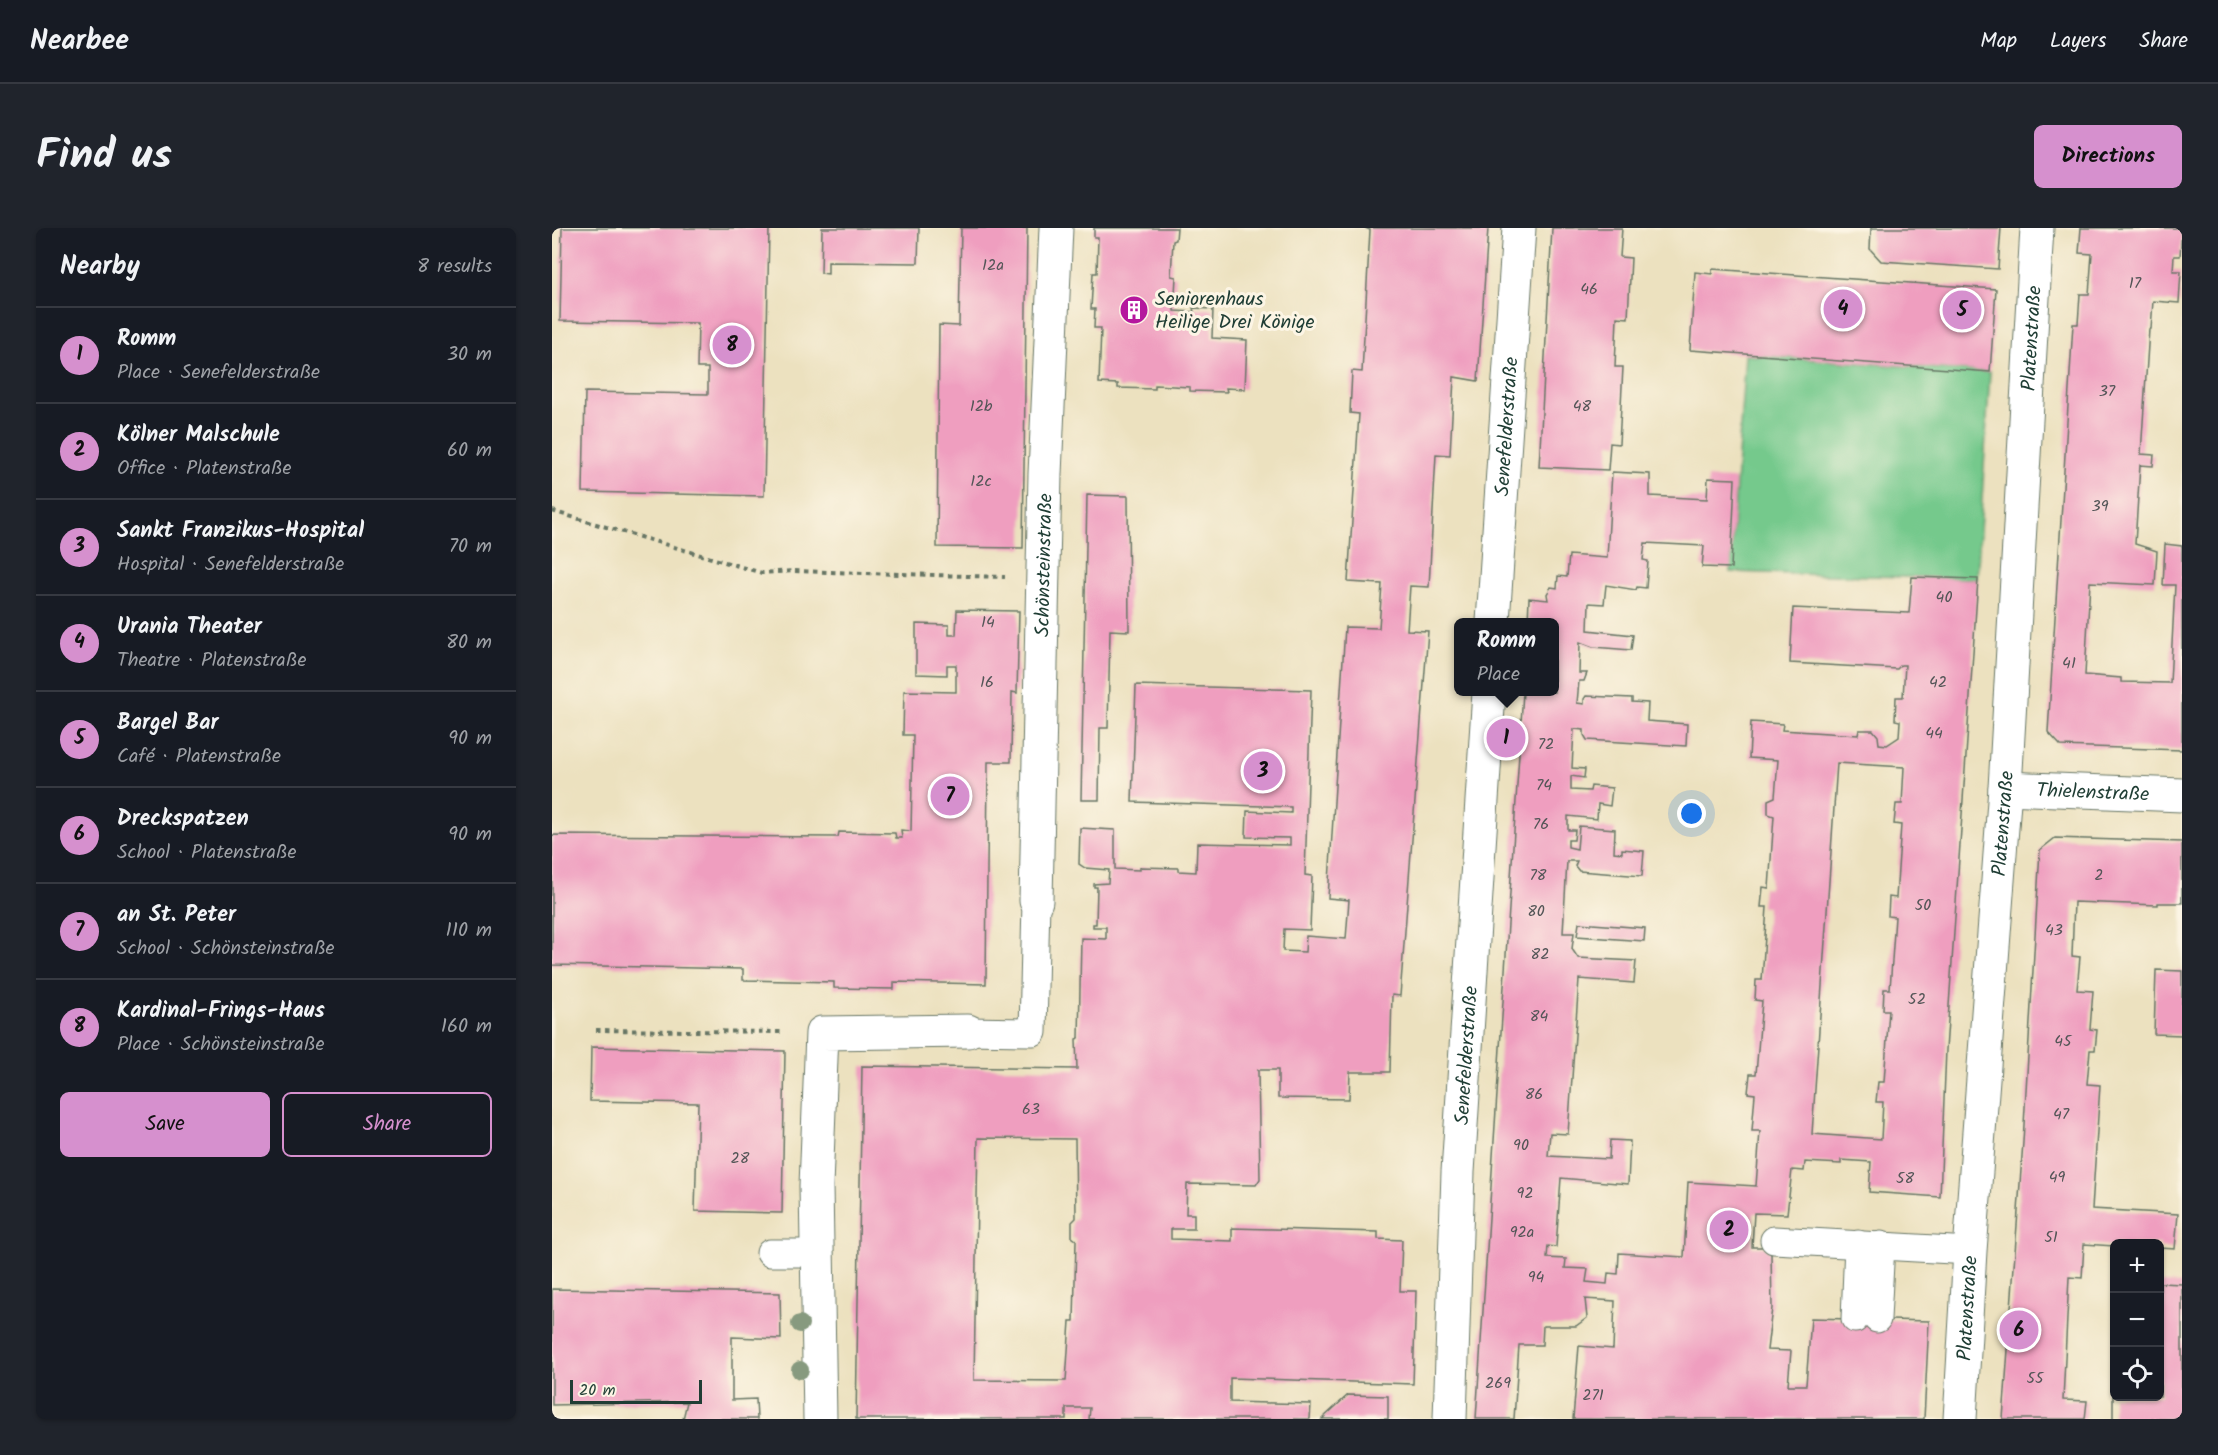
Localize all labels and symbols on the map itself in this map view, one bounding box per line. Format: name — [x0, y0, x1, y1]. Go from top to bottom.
house number: 12a — [982, 253, 1004, 278]
house number: 17 — [2129, 271, 2142, 296]
house number: 46 — [1580, 277, 1598, 302]
place label: Seniorenhaus Heilige Drei Könige — [1155, 284, 1314, 339]
street label: Platenstraße — [2014, 285, 2052, 392]
pin: 4 — [1824, 286, 1862, 332]
pin: 5 — [1942, 288, 1982, 332]
building icon: Seniorenhaus Heilige Drei Könige — [1118, 294, 1150, 326]
pin: 8 — [712, 322, 752, 368]
street label: Senefelderstraße — [1487, 356, 1528, 497]
house number: 37 — [2099, 379, 2116, 404]
house number: 12b — [970, 394, 993, 419]
house number: 48 — [1573, 394, 1592, 419]
house number: 12c — [970, 469, 992, 494]
street label: Schönsteinstraße — [1028, 493, 1063, 637]
house number: 39 — [2092, 494, 2109, 519]
house number: 40 — [1936, 585, 1952, 610]
house number: 14 — [981, 610, 995, 635]
house number: 41 — [2062, 651, 2076, 676]
house number: 16 — [980, 670, 994, 695]
house number: 42 — [1929, 670, 1947, 695]
pin: 1 — [1486, 716, 1526, 760]
house number: 44 — [1925, 721, 1943, 746]
house number: 72 — [1538, 732, 1554, 757]
pin: 3 — [1244, 748, 1282, 794]
street label: Platenstraße — [1984, 770, 2024, 878]
house number: 74 — [1536, 773, 1552, 798]
pin: 7 — [930, 774, 970, 818]
street label: Thielenstraße — [2036, 775, 2150, 812]
your location — [1677, 799, 1706, 828]
house number: 76 — [1533, 812, 1549, 837]
house number: 78 — [1529, 863, 1547, 888]
house number: 2 — [2094, 863, 2104, 888]
house number: 50 — [1915, 893, 1931, 918]
house number: 80 — [1527, 899, 1545, 924]
house number: 43 — [2045, 918, 2063, 943]
house number: 82 — [1531, 942, 1549, 967]
street label: Senefelderstraße — [1447, 985, 1488, 1126]
house number: 52 — [1908, 987, 1926, 1012]
house number: 84 — [1530, 1004, 1548, 1029]
house number: 45 — [2054, 1029, 2073, 1054]
house number: 86 — [1525, 1082, 1543, 1107]
house number: 63 — [1022, 1097, 1040, 1122]
house number: 47 — [2053, 1102, 2070, 1127]
house number: 90 — [1513, 1133, 1529, 1158]
house number: 28 — [731, 1146, 750, 1171]
house number: 49 — [2049, 1165, 2066, 1190]
house number: 58 — [1896, 1166, 1914, 1191]
house number: 92 — [1516, 1181, 1534, 1206]
pin: 2 — [1710, 1208, 1748, 1252]
house number: 92a — [1510, 1220, 1534, 1245]
house number: 51 — [2044, 1225, 2058, 1250]
street label: Platenstraße — [1949, 1255, 1988, 1362]
house number: 94 — [1528, 1265, 1544, 1290]
pin: 6 — [2000, 1308, 2038, 1352]
house number: 55 — [2026, 1366, 2045, 1391]
house number: 269 — [1485, 1371, 1511, 1396]
scale bar — [570, 1377, 702, 1404]
house number: 271 — [1582, 1383, 1604, 1408]

